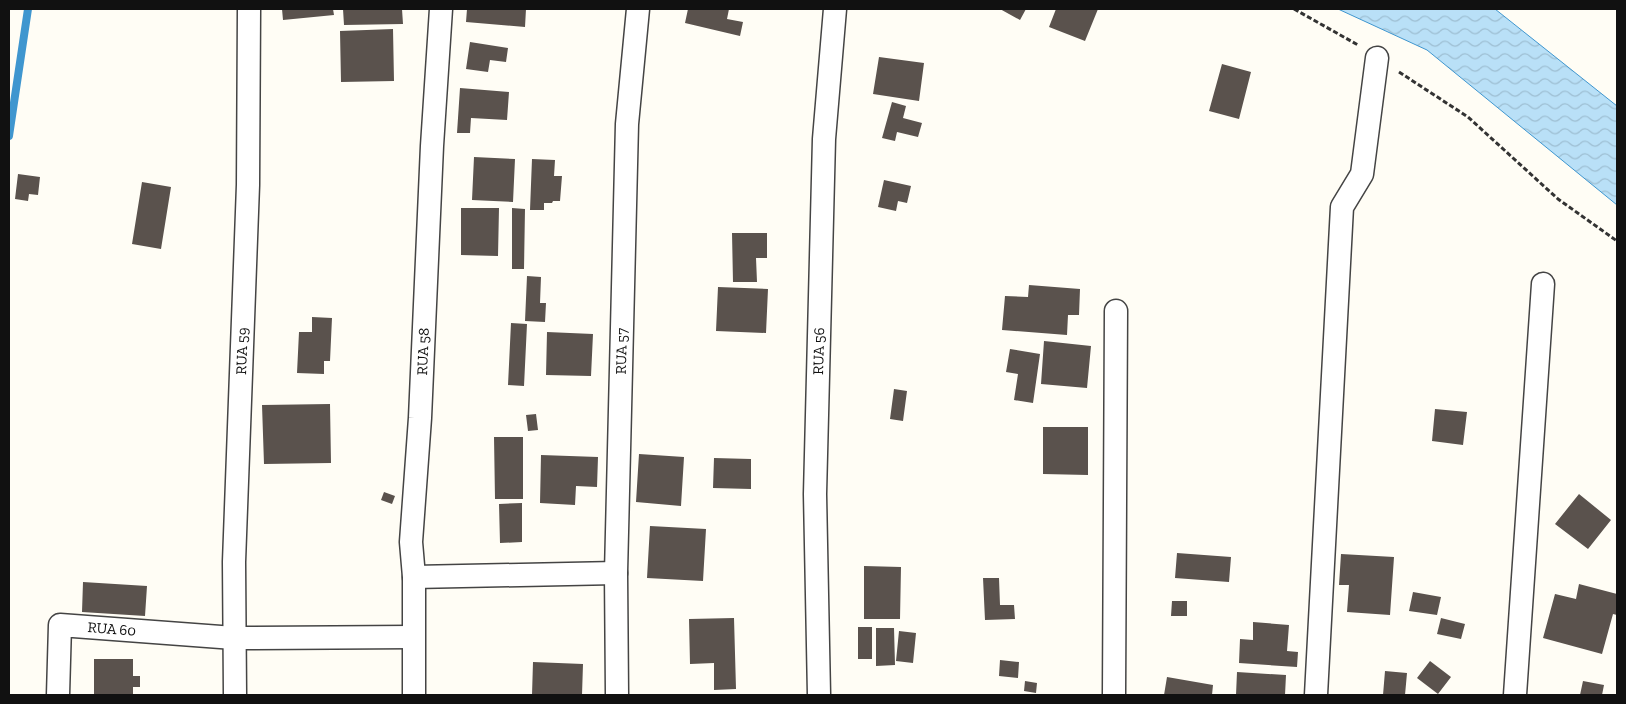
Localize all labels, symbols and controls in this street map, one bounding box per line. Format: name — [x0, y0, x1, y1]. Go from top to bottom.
street label: RUA 59 — [232, 327, 252, 375]
street label: RUA 58 — [413, 327, 433, 376]
street label: RUA 56 — [809, 327, 828, 375]
street label: RUA 57 — [612, 328, 631, 375]
street label: RUA 60 — [87, 618, 137, 640]

